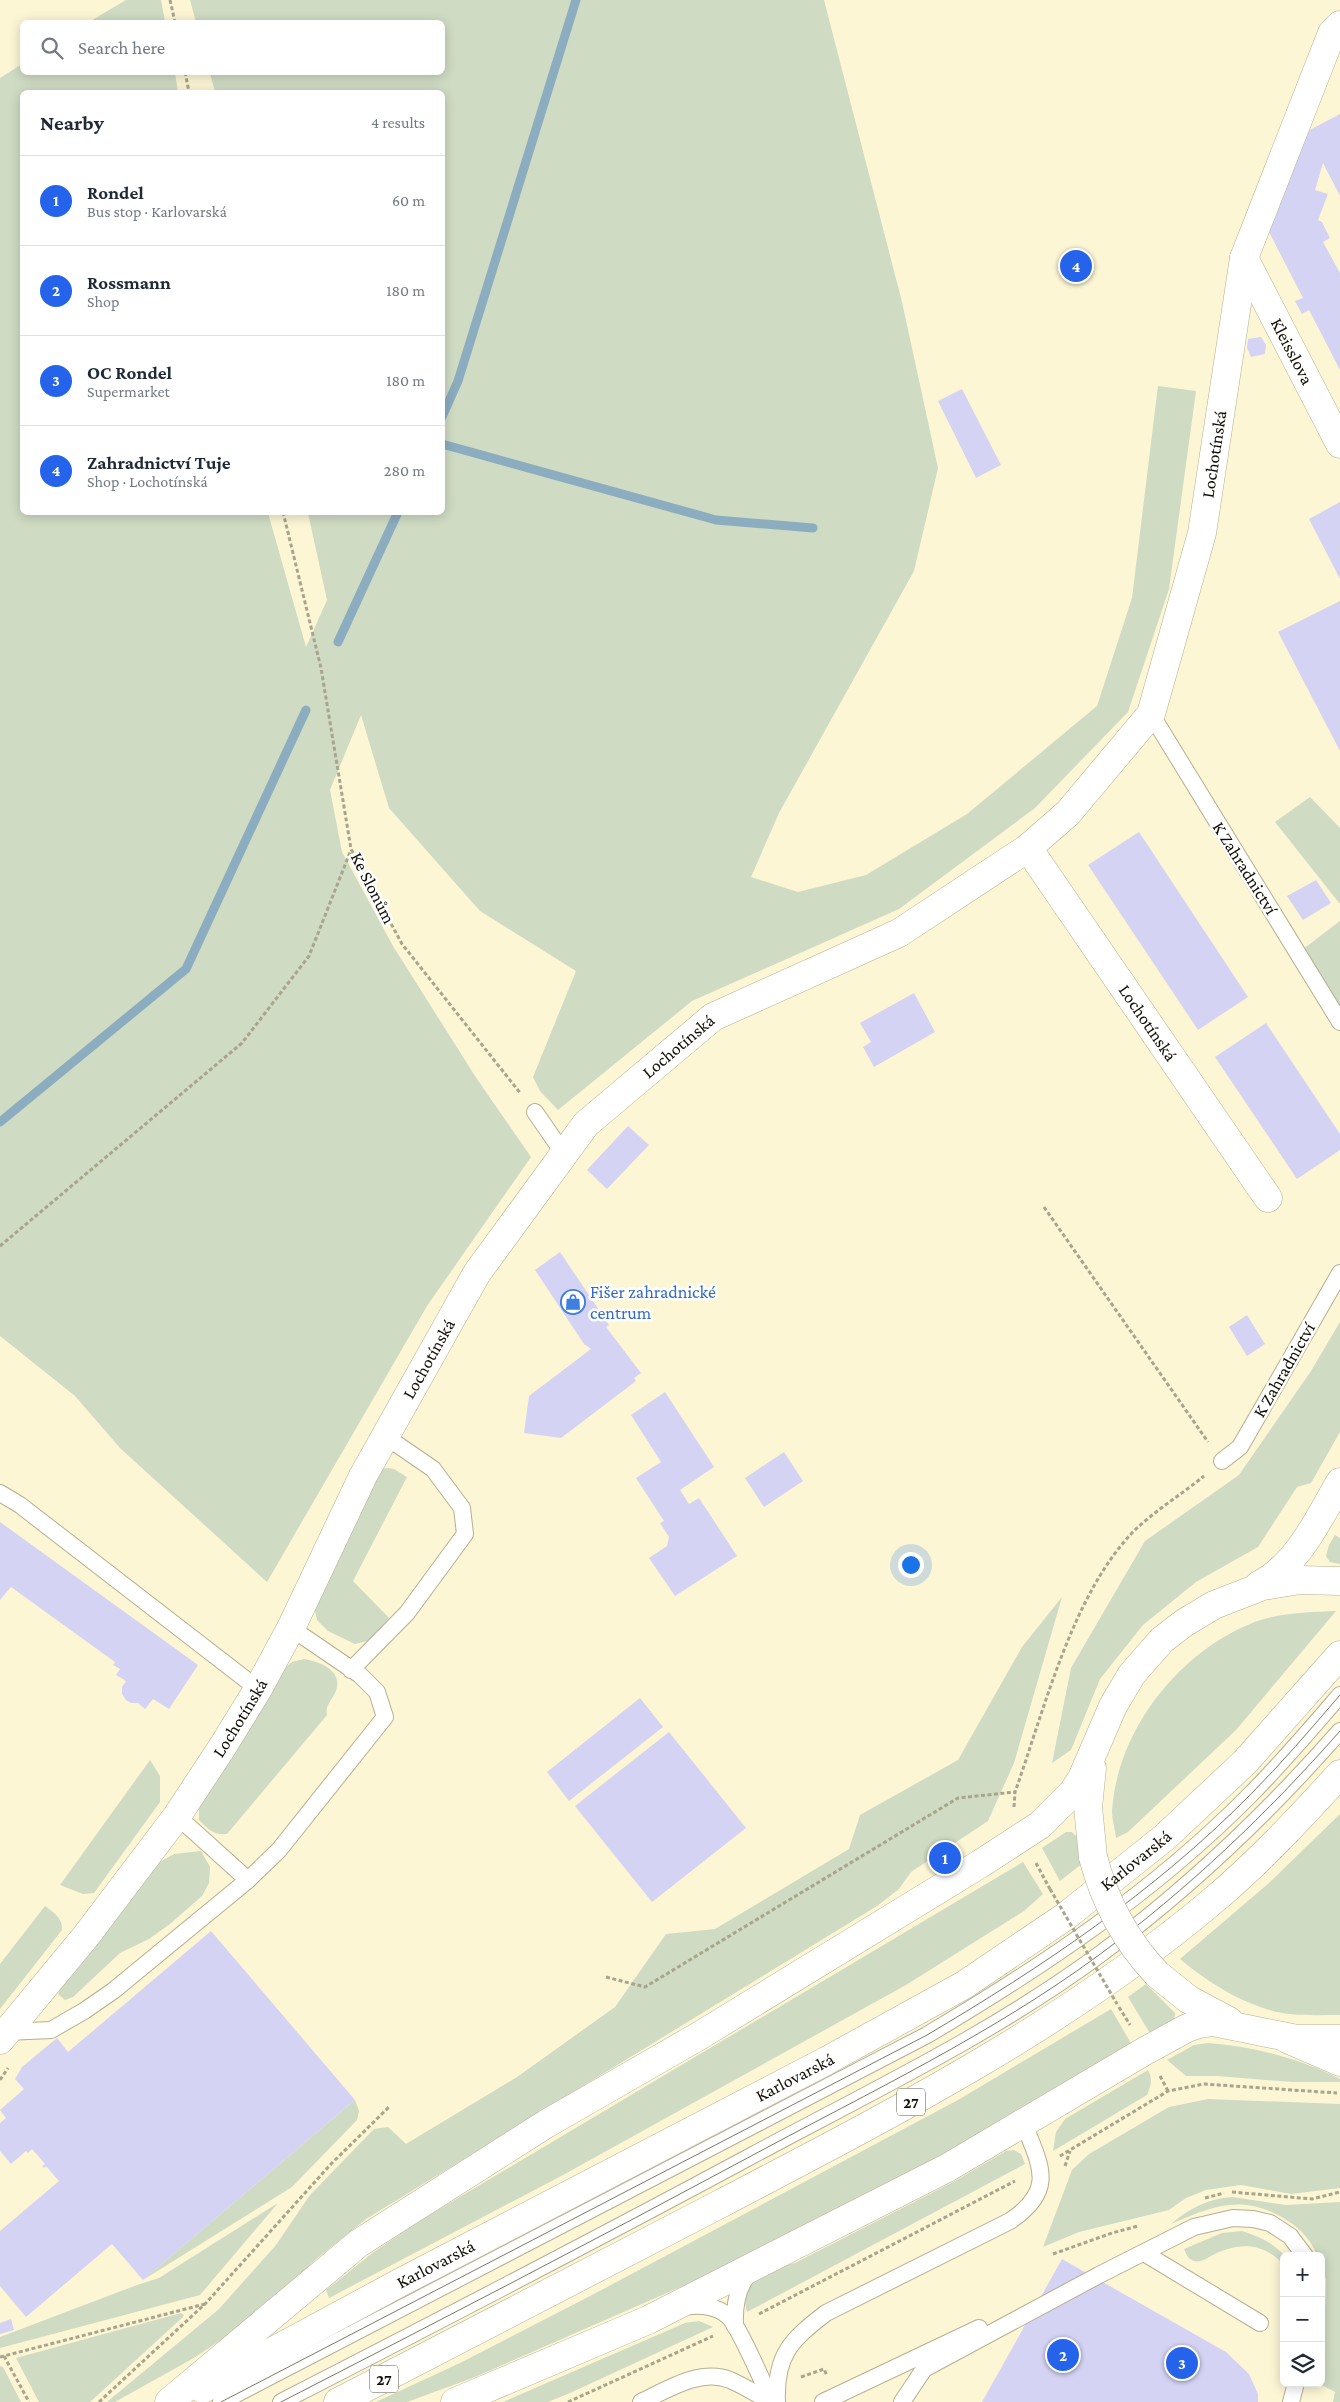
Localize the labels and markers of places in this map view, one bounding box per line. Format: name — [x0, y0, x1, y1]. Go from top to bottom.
pin: 4 — [1060, 247, 1092, 285]
place label: Fišer zahradnické centrum — [590, 1282, 716, 1323]
shop icon: Fišer zahradnické centrum — [560, 1289, 586, 1315]
pin: 1 — [929, 1839, 961, 1877]
pin: 2 — [1047, 2336, 1079, 2374]
pin: 3 — [1166, 2344, 1198, 2382]

